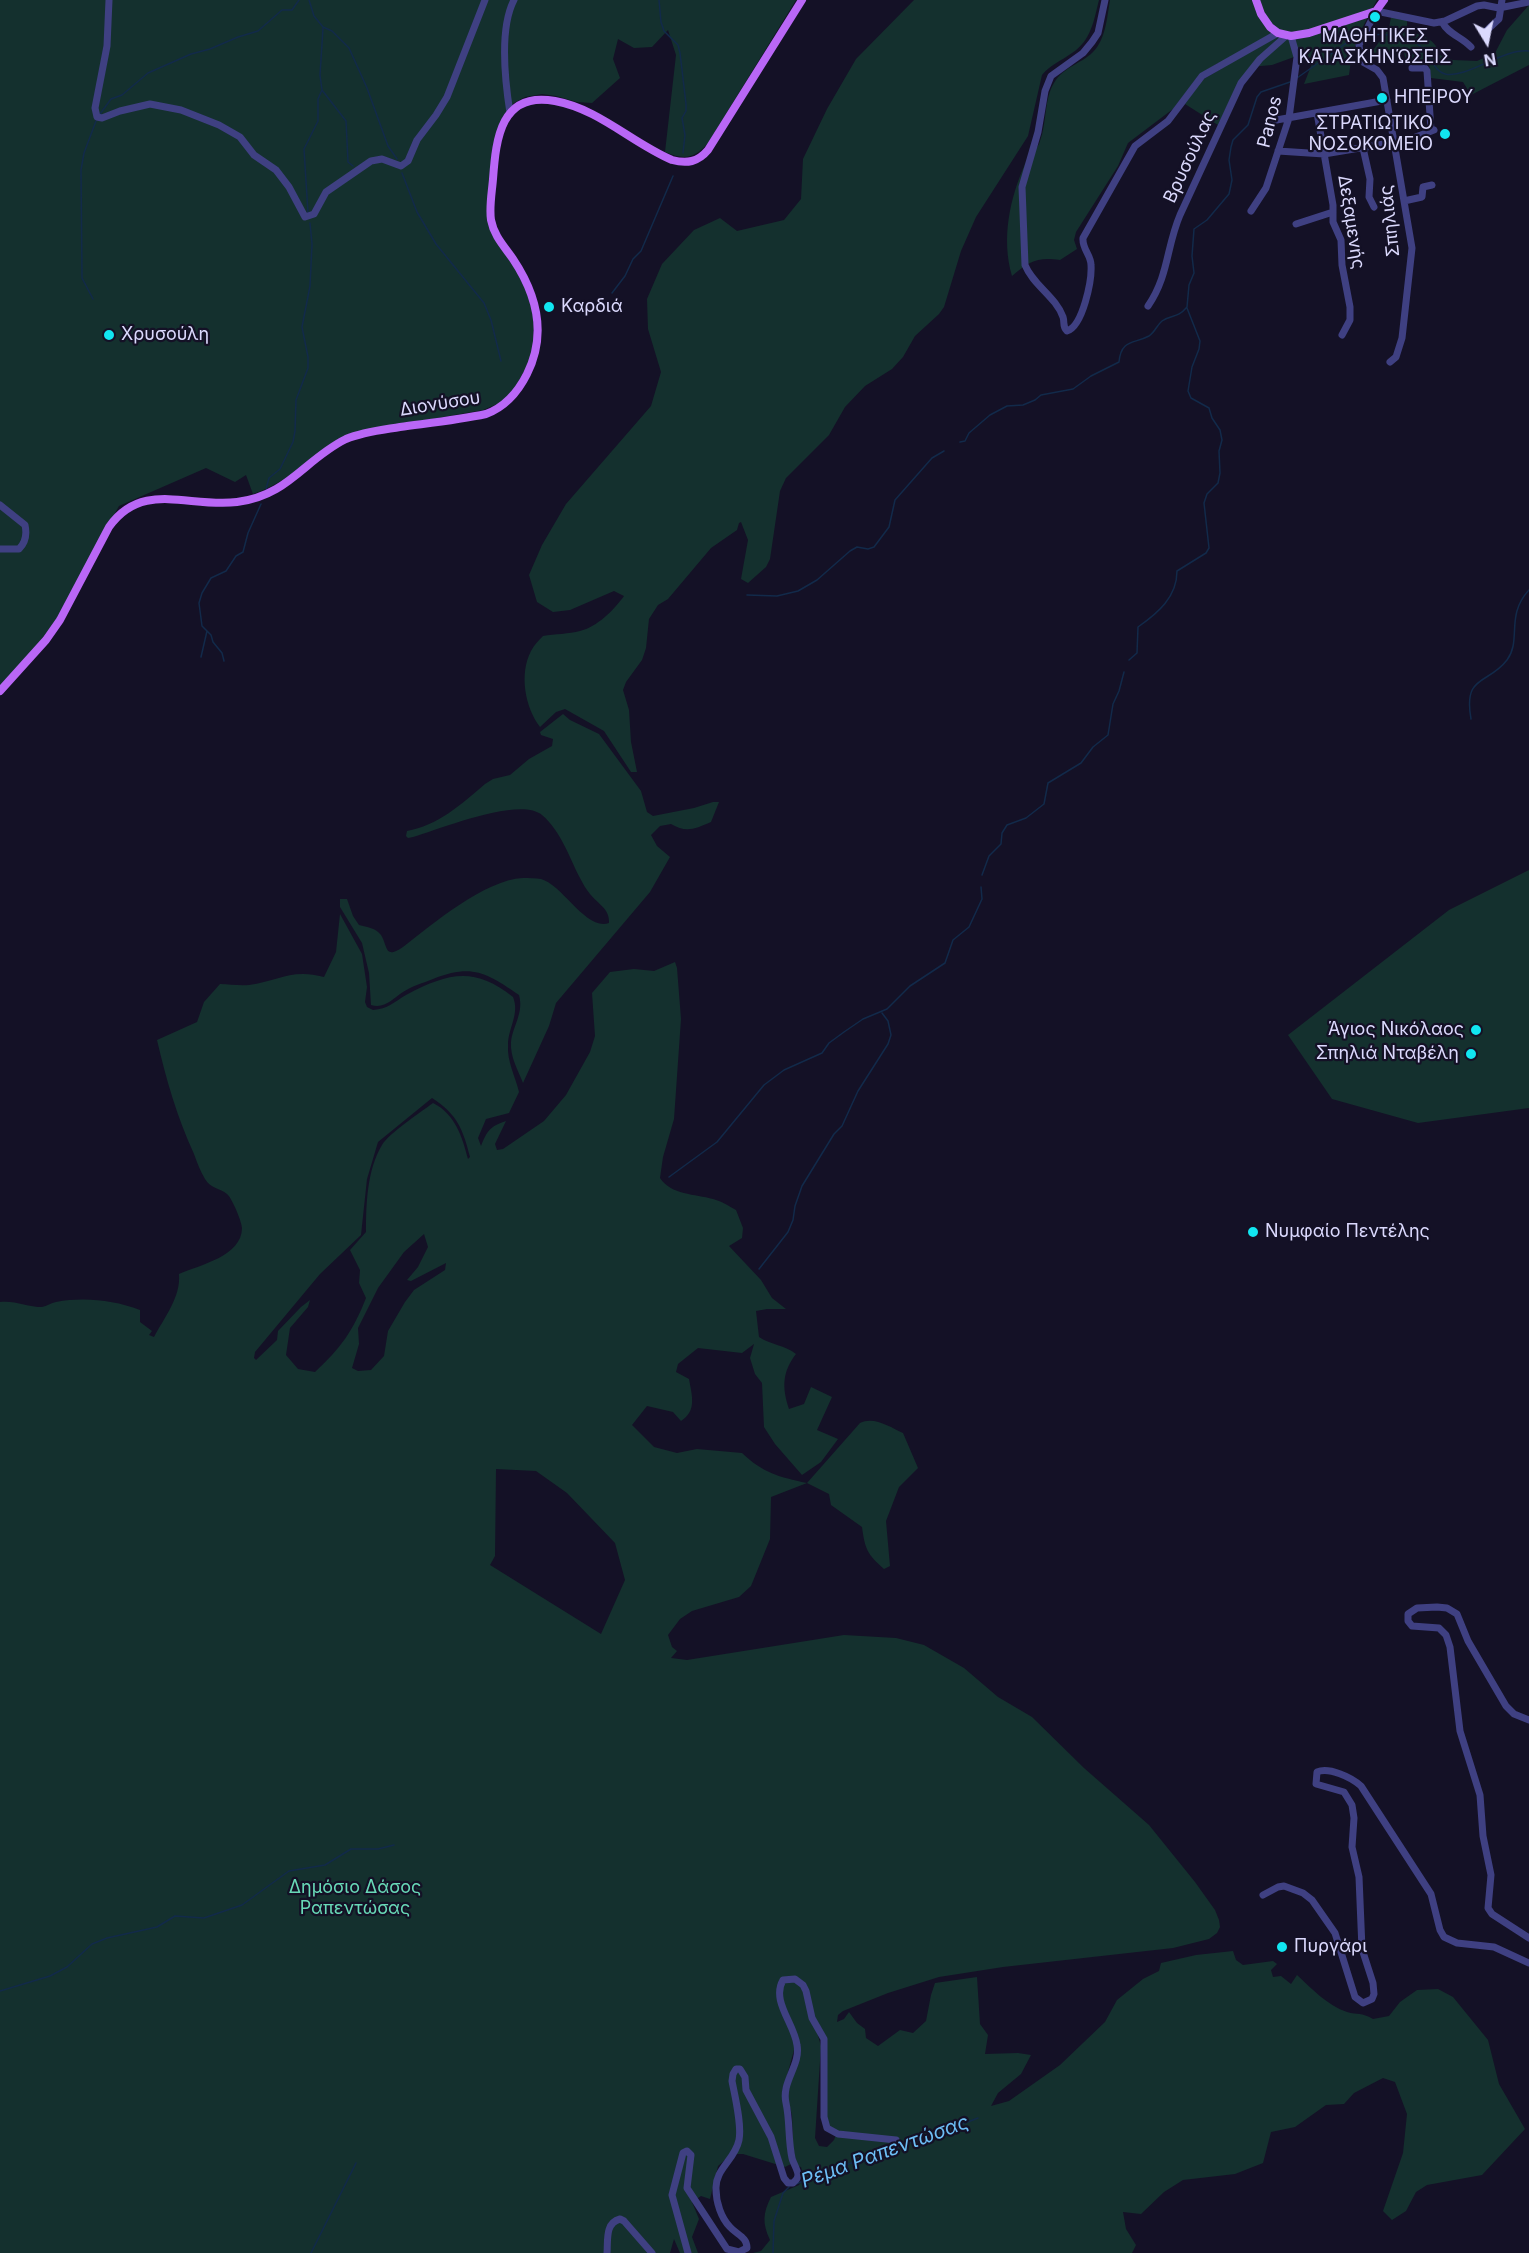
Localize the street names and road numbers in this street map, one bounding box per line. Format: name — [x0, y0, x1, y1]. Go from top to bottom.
street label: Panos — [1253, 94, 1287, 150]
street label: Βρυσούλας — [1159, 107, 1221, 207]
street label: Δεξαμενής — [1333, 173, 1369, 271]
street label: Σπηλιάς — [1375, 184, 1405, 258]
street label: Διονύσου — [398, 387, 482, 421]

